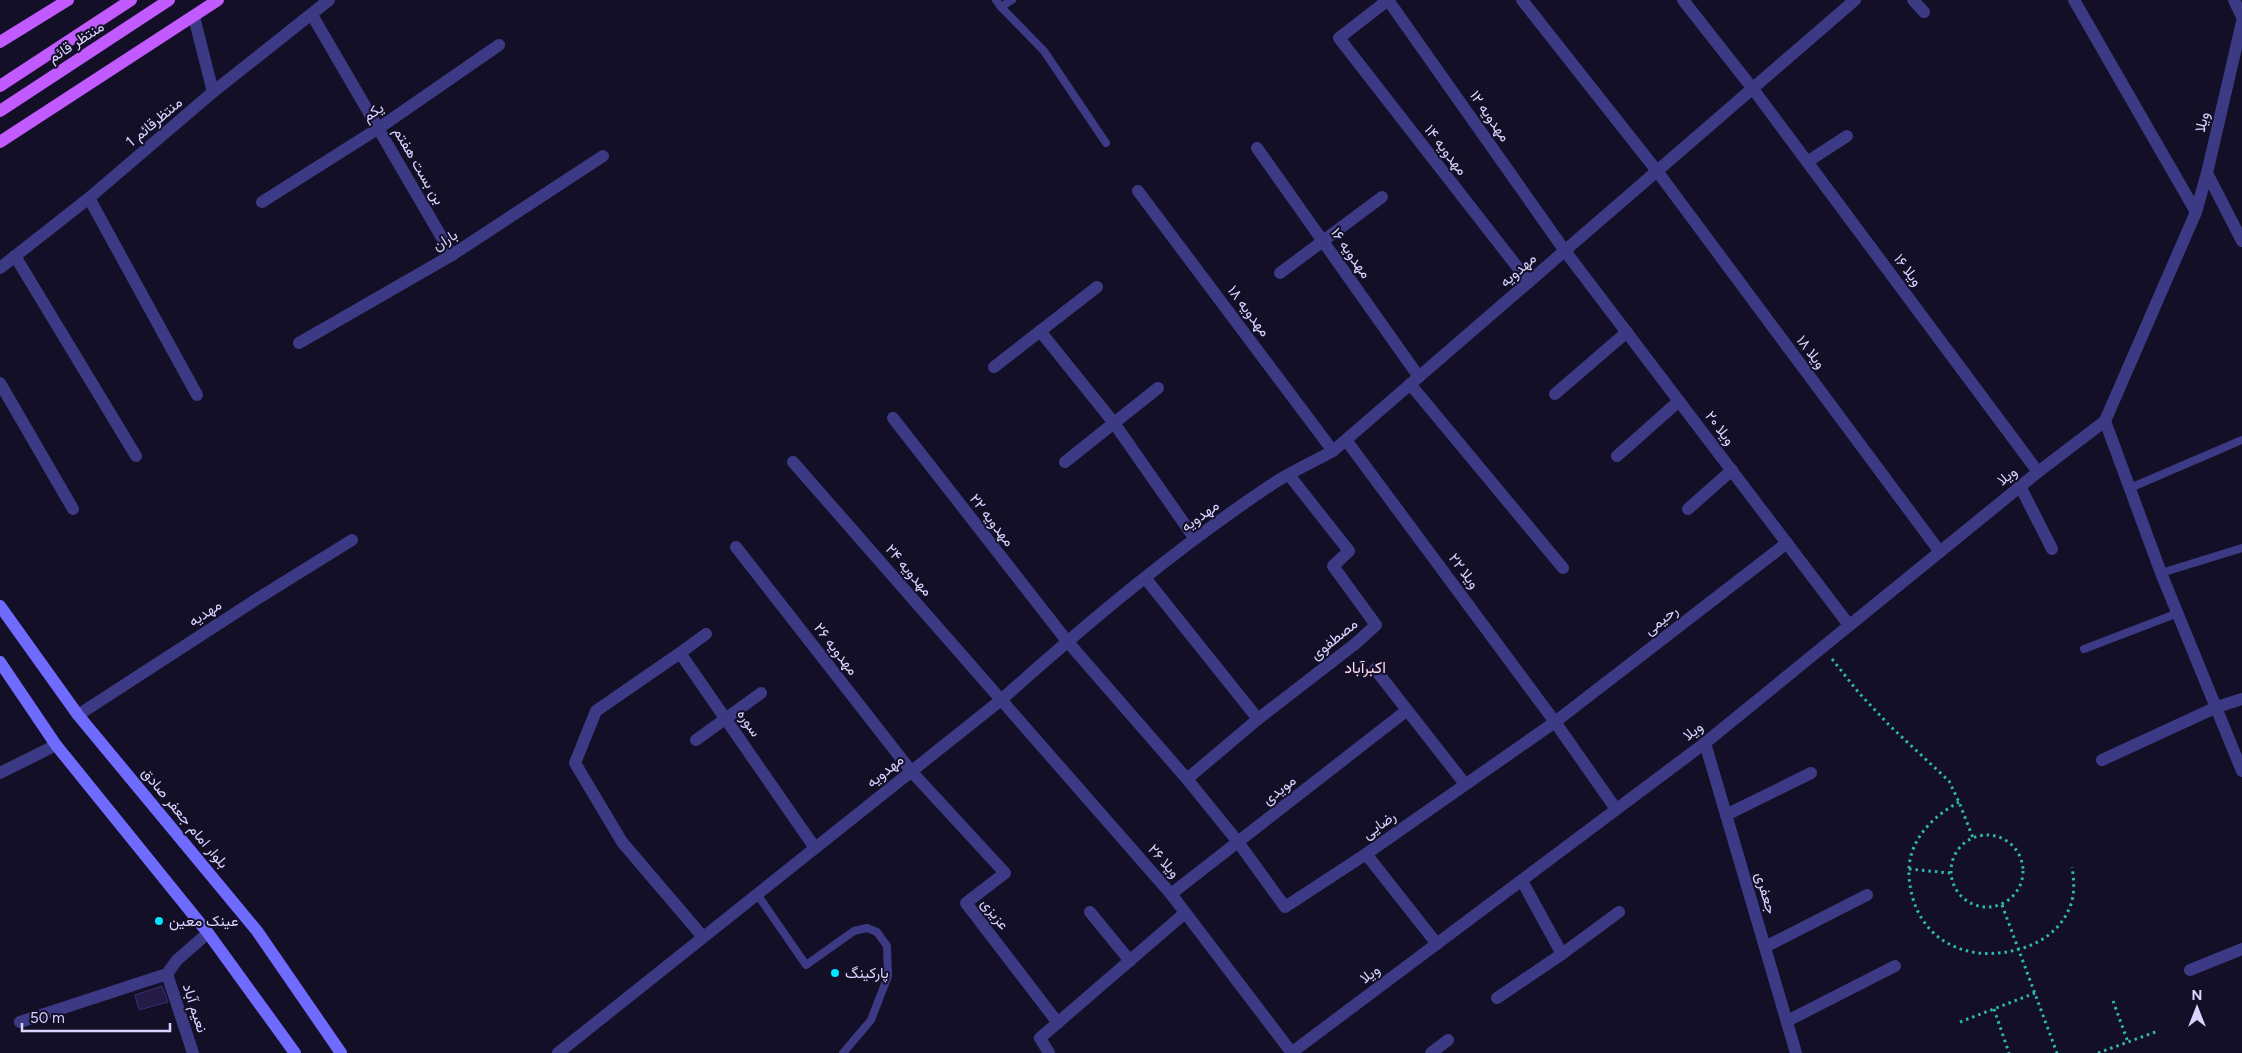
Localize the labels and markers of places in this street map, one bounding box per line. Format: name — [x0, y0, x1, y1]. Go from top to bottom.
place label: عینک معین — [169, 912, 239, 931]
marker: عینک معین — [153, 915, 165, 927]
place label: پارکینگ — [845, 964, 889, 983]
marker: پارکینگ — [829, 967, 841, 979]

